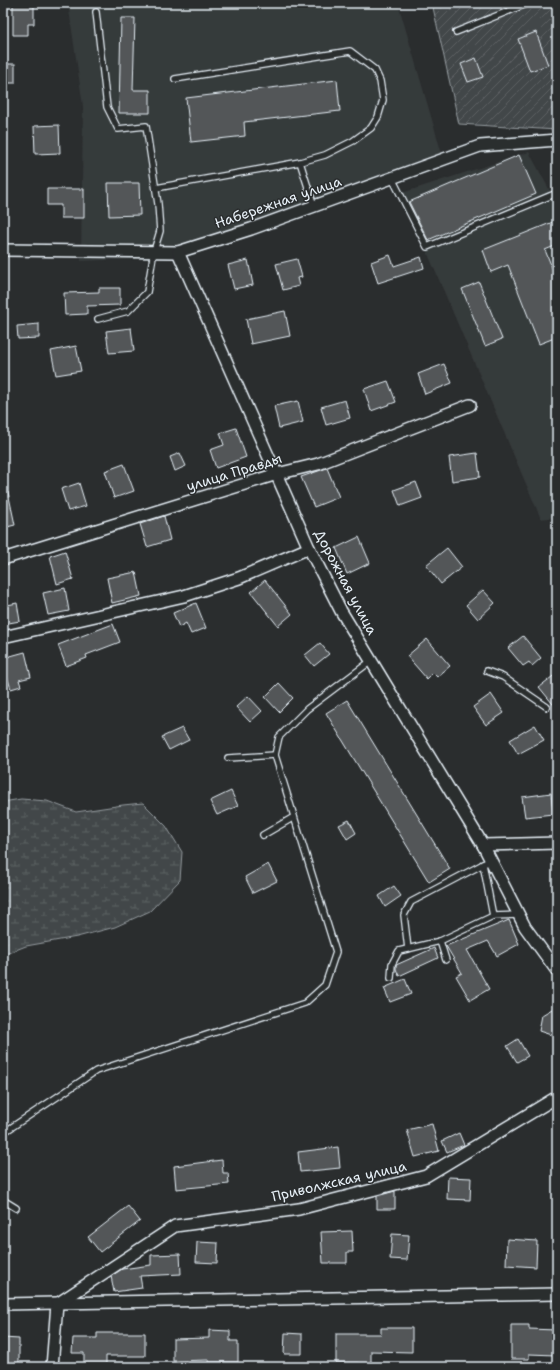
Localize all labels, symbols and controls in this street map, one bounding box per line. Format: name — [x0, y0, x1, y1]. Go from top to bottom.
street label: Набережная улица — [212, 172, 344, 232]
street label: улица Правды — [184, 449, 284, 495]
street label: Дорожная улица — [311, 526, 382, 638]
street label: Приволжская улица — [270, 1157, 408, 1205]

